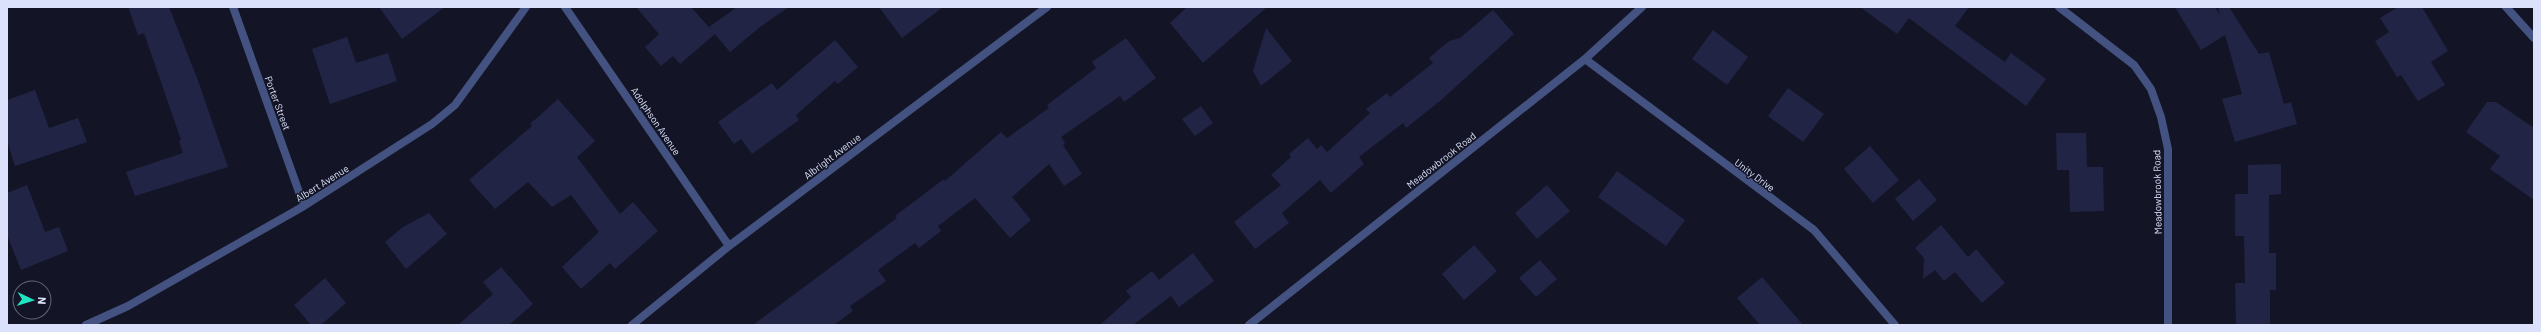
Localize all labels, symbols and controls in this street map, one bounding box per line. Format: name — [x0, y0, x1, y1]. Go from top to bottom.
street label: Porter Street — [263, 74, 293, 132]
street label: Adolphson Avenue — [629, 85, 683, 157]
street label: Meadowbrook Road — [1404, 129, 1478, 191]
street label: Albright Avenue — [801, 131, 863, 181]
street label: Meadowbrook Road — [2150, 150, 2164, 234]
street label: Unity Drive — [1733, 156, 1777, 194]
street label: Albert Avenue — [293, 162, 351, 204]
north arrow — [12, 280, 52, 320]
text: N — [36, 297, 49, 305]

